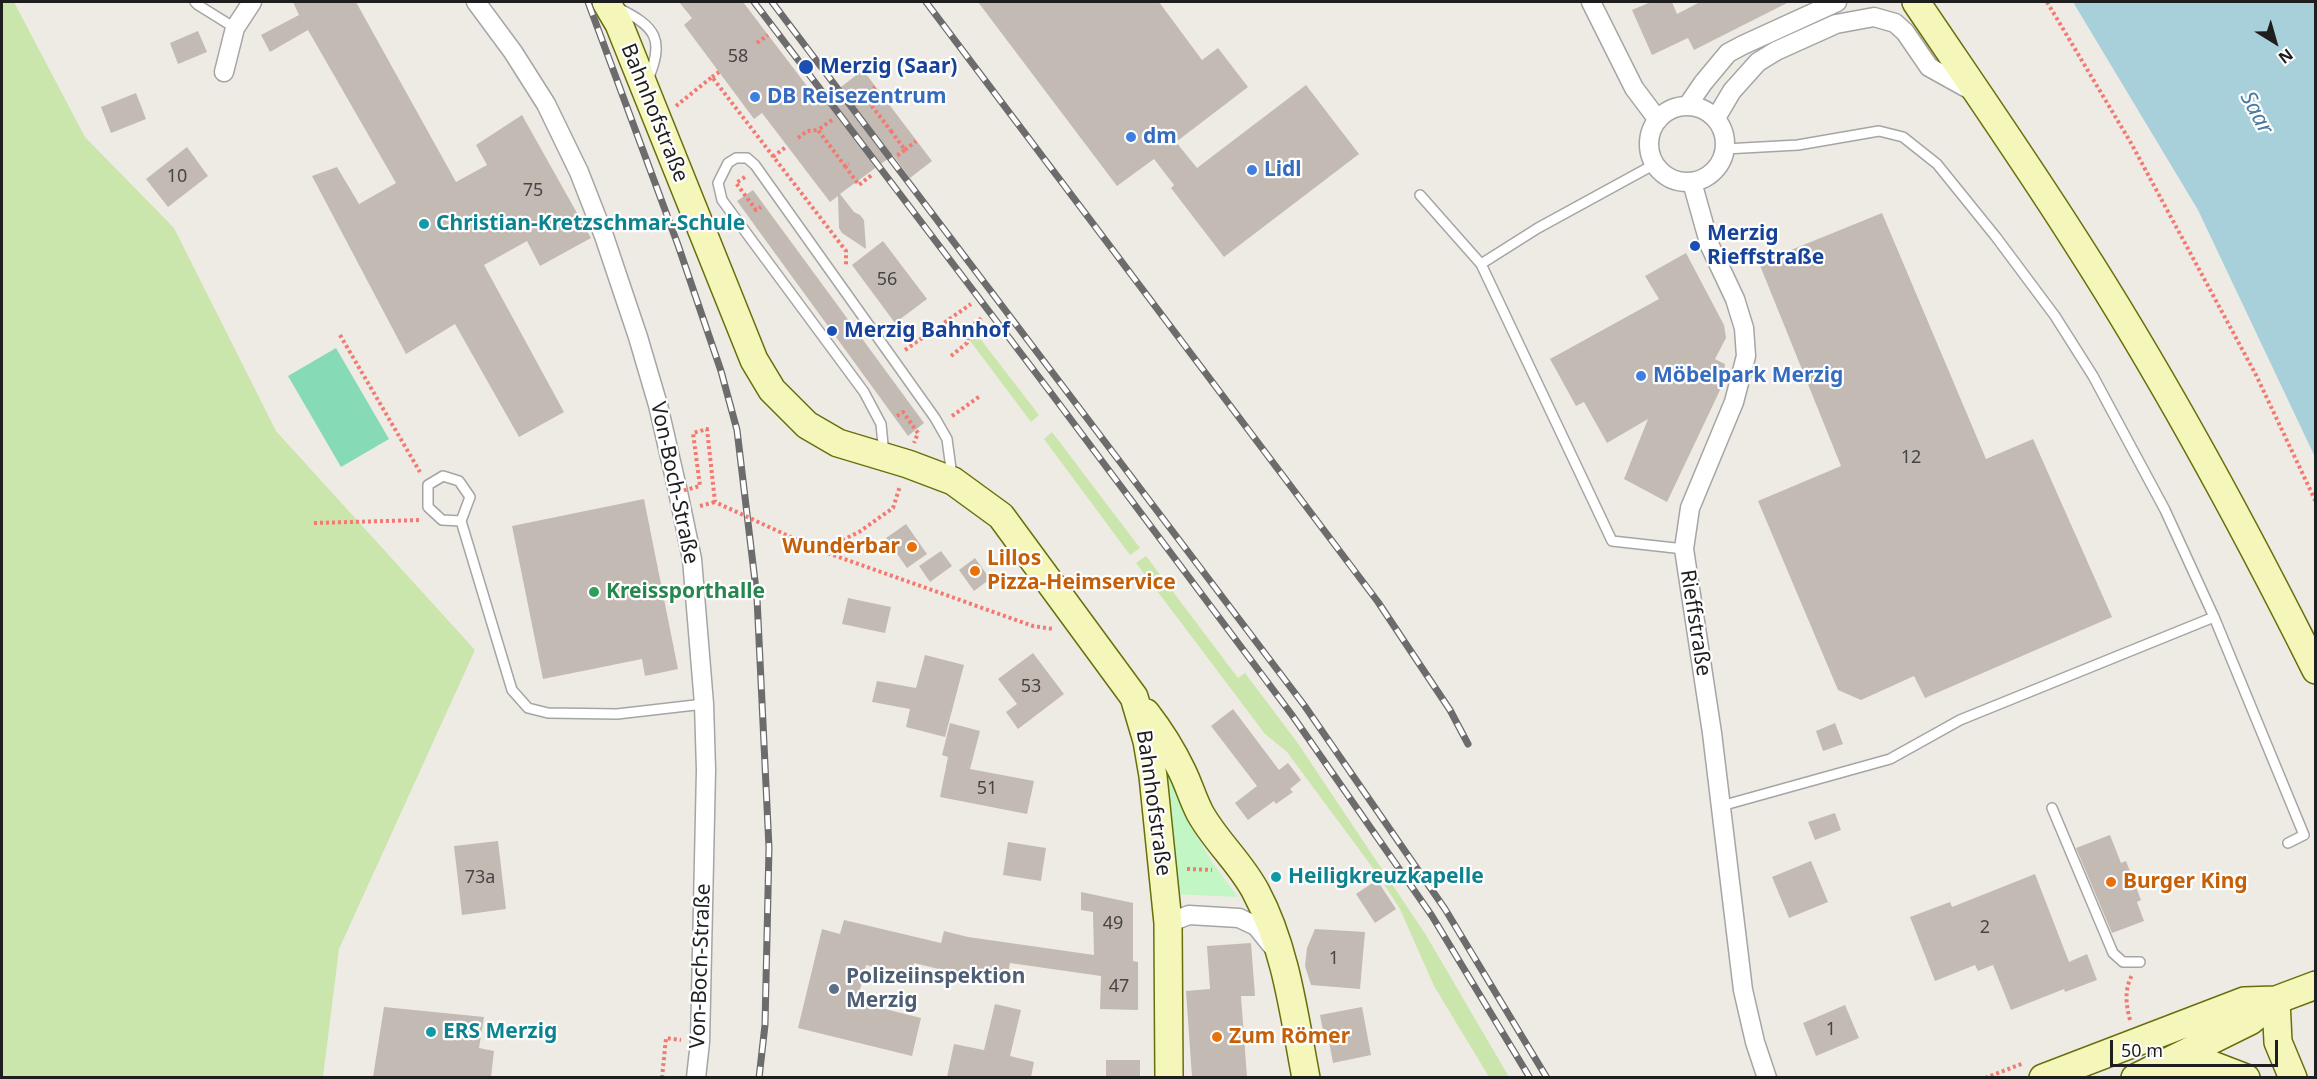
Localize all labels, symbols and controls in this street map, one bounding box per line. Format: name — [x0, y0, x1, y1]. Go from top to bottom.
north arrow — [2245, 12, 2305, 72]
street label: Bahnhofstraße — [615, 40, 693, 186]
text: N — [2274, 44, 2298, 69]
house number: 58 — [728, 46, 748, 68]
place label: Merzig (Saar) — [820, 54, 957, 80]
marker: Merzig (Saar) — [797, 58, 815, 76]
place label: DB Reisezentrum — [767, 84, 946, 110]
water label: Saar — [2234, 87, 2278, 139]
marker: DB Reisezentrum — [748, 90, 762, 104]
place label: dm — [1143, 124, 1177, 150]
marker: dm — [1124, 130, 1138, 144]
place label: Lidl — [1264, 157, 1302, 183]
marker: Lidl — [1245, 163, 1259, 177]
house number: 10 — [167, 166, 187, 188]
house number: 75 — [523, 180, 543, 202]
place label: Christian-Kretzschmar-Schule — [436, 211, 745, 237]
marker: Christian-Kretzschmar-Schule — [417, 217, 431, 231]
place label: Merzig Rieffstraße — [1707, 221, 1824, 271]
marker: Merzig Rieffstraße — [1688, 239, 1702, 253]
house number: 56 — [877, 269, 897, 291]
place label: Merzig Bahnhof — [844, 318, 1010, 344]
marker: Merzig Bahnhof — [825, 324, 839, 338]
place label: Möbelpark Merzig — [1653, 363, 1843, 389]
marker: Möbelpark Merzig — [1634, 369, 1648, 383]
street label: Von-Boch-Straße — [645, 400, 703, 566]
house number: 12 — [1901, 447, 1921, 469]
place label: Wunderbar — [782, 534, 900, 560]
marker: Wunderbar — [905, 540, 919, 554]
place label: Lillos Pizza-Heimservice — [987, 546, 1176, 596]
marker: Lillos Pizza-Heimservice — [968, 564, 982, 578]
street label: Rieffstraße — [1674, 568, 1716, 678]
place label: Kreissporthalle — [606, 579, 765, 605]
marker: Kreissporthalle — [587, 585, 601, 599]
house number: 53 — [1021, 676, 1041, 698]
street label: Bahnhofstraße — [1130, 728, 1176, 878]
house number: 51 — [977, 778, 997, 800]
place label: Heiligkreuzkapelle — [1288, 864, 1484, 890]
house number: 73a — [465, 867, 495, 889]
place label: Burger King — [2123, 869, 2248, 895]
marker: Heiligkreuzkapelle — [1269, 870, 1283, 884]
marker: Burger King — [2104, 875, 2118, 889]
street label: Von-Boch-Straße — [686, 883, 716, 1049]
house number: 49 — [1103, 913, 1123, 935]
house number: 2 — [1980, 917, 1990, 939]
house number: 1 — [1329, 948, 1339, 970]
place label: Polizeiinspektion Merzig — [846, 964, 1025, 1014]
house number: 47 — [1109, 976, 1129, 998]
marker: Polizeiinspektion Merzig — [827, 982, 841, 996]
place label: ERS Merzig — [443, 1019, 557, 1045]
house number: 1 — [1826, 1019, 1836, 1041]
place label: Zum Römer — [1229, 1024, 1350, 1050]
marker: ERS Merzig — [424, 1025, 438, 1039]
scale bar — [2113, 1028, 2281, 1066]
marker: Zum Römer — [1210, 1030, 1224, 1044]
text: 50 m — [2121, 1038, 2163, 1062]

